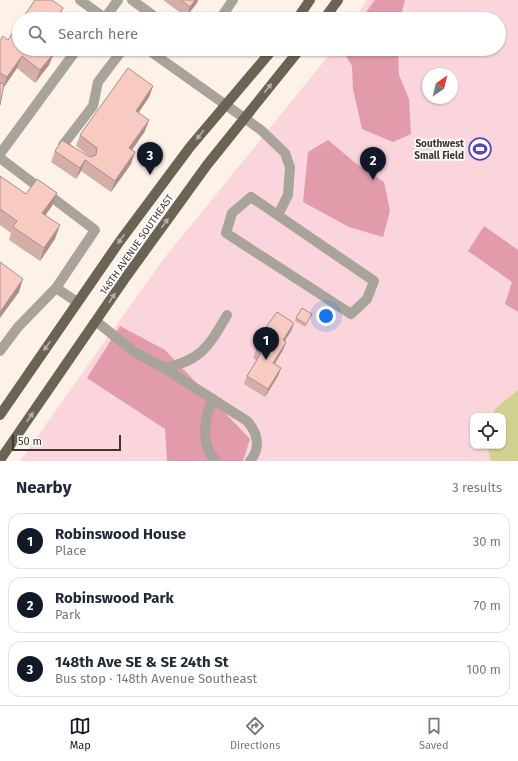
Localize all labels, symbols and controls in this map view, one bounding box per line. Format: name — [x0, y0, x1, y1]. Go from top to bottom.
search box — [12, 12, 506, 56]
icon: search — [26, 23, 48, 45]
text: Search here — [58, 25, 138, 43]
north arrow — [422, 68, 458, 104]
one-way arrow — [264, 83, 273, 94]
one-way arrow — [196, 130, 204, 141]
sports icon: Southwest Small Field — [467, 136, 493, 162]
place label: Southwest Small Field — [414, 138, 464, 162]
pin: 3 — [137, 142, 163, 175]
pin: 2 — [360, 147, 386, 180]
street label: 148TH AVENUE SOUTHEAST — [97, 191, 177, 297]
one-way arrow — [161, 217, 169, 228]
one-way arrow — [117, 233, 126, 244]
one-way arrow — [109, 292, 116, 304]
your location — [316, 306, 336, 326]
pin: 1 — [253, 327, 279, 360]
one-way arrow — [44, 340, 51, 351]
one-way arrow — [26, 411, 34, 422]
map controls — [470, 413, 506, 449]
button: locate — [470, 413, 506, 449]
scale bar — [12, 433, 121, 452]
text: 50 m — [18, 435, 42, 448]
text: Nearby — [16, 477, 71, 498]
text: 3 results — [452, 480, 502, 495]
text: Robinswood House — [55, 525, 186, 543]
text: 1 — [27, 534, 33, 549]
text: 30 m — [473, 534, 501, 549]
text: Place — [55, 543, 86, 558]
text: Robinswood Park — [55, 589, 174, 607]
text: 2 — [27, 598, 33, 613]
text: 70 m — [474, 598, 501, 613]
text: Park — [55, 607, 81, 622]
text: 148th Ave SE & SE 24th St — [55, 653, 229, 671]
text: 3 — [27, 662, 33, 677]
text: 100 m — [466, 662, 501, 677]
text: Bus stop · 148th Avenue Southeast — [55, 671, 257, 686]
tab: Map — [69, 715, 91, 752]
tab: Directions — [230, 715, 280, 752]
tab: Saved — [419, 715, 449, 752]

